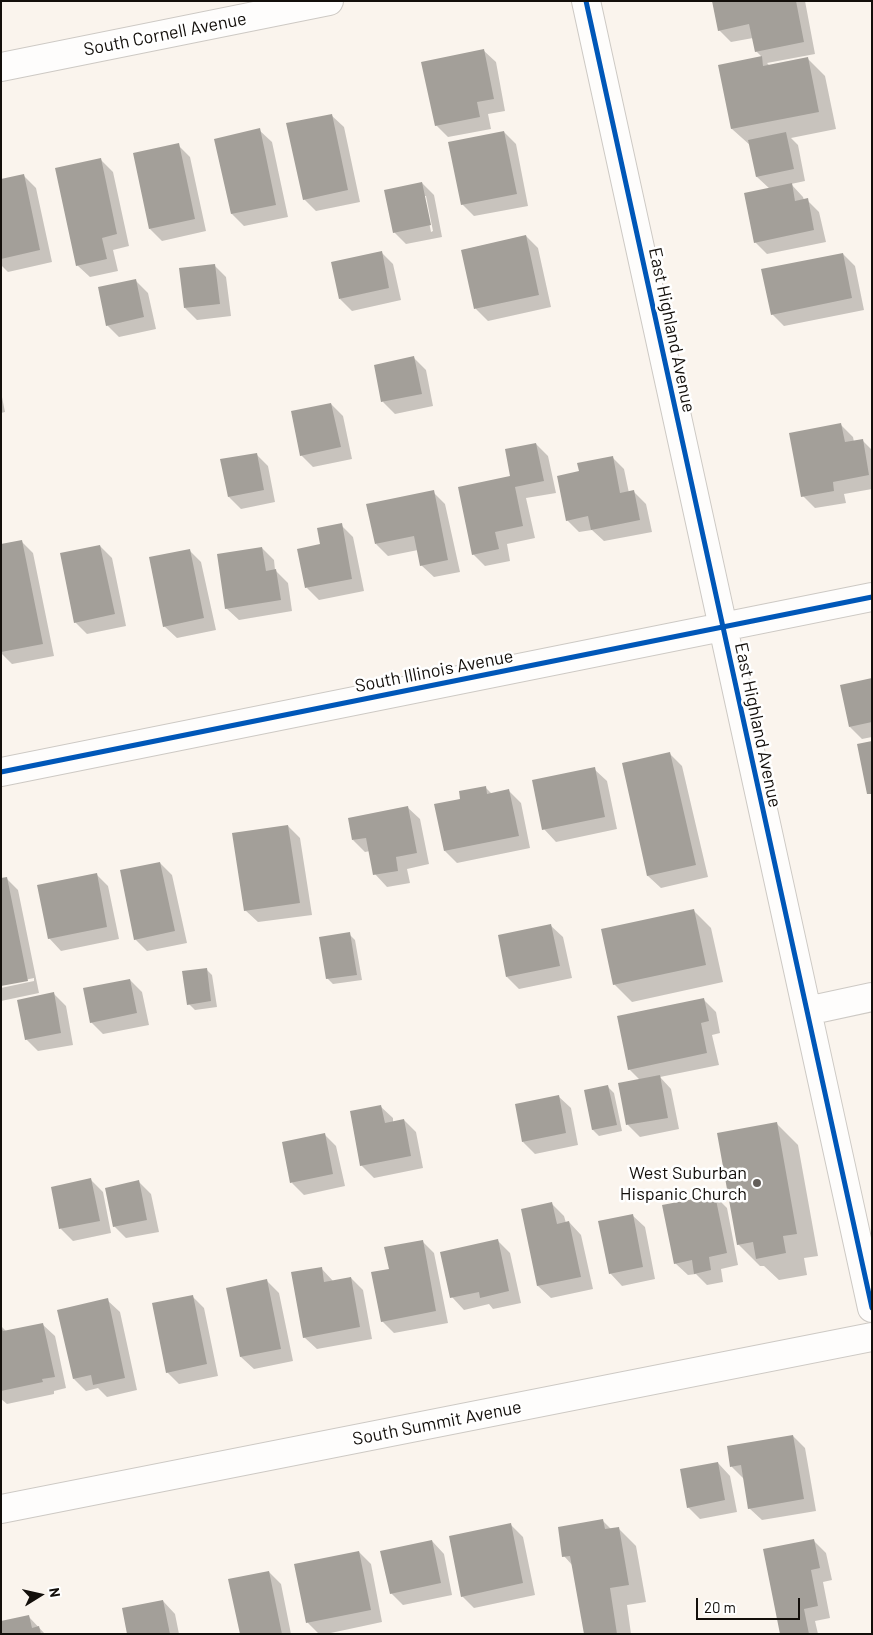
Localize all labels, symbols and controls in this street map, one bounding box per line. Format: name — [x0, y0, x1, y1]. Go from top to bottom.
street label: South Cornell Avenue — [82, 8, 248, 60]
street label: East Highland Avenue — [644, 246, 700, 414]
street label: East Highland Avenue — [730, 641, 786, 809]
street label: South Illinois Avenue — [353, 645, 515, 697]
place label: West Suburban Hispanic Church — [620, 1162, 747, 1204]
marker: West Suburban Hispanic Church — [751, 1177, 763, 1189]
street label: South Summit Avenue — [351, 1396, 523, 1450]
north arrow — [15, 1570, 65, 1620]
text: N — [46, 1586, 64, 1598]
scale bar — [698, 1588, 802, 1620]
text: 20 m — [704, 1598, 736, 1616]

